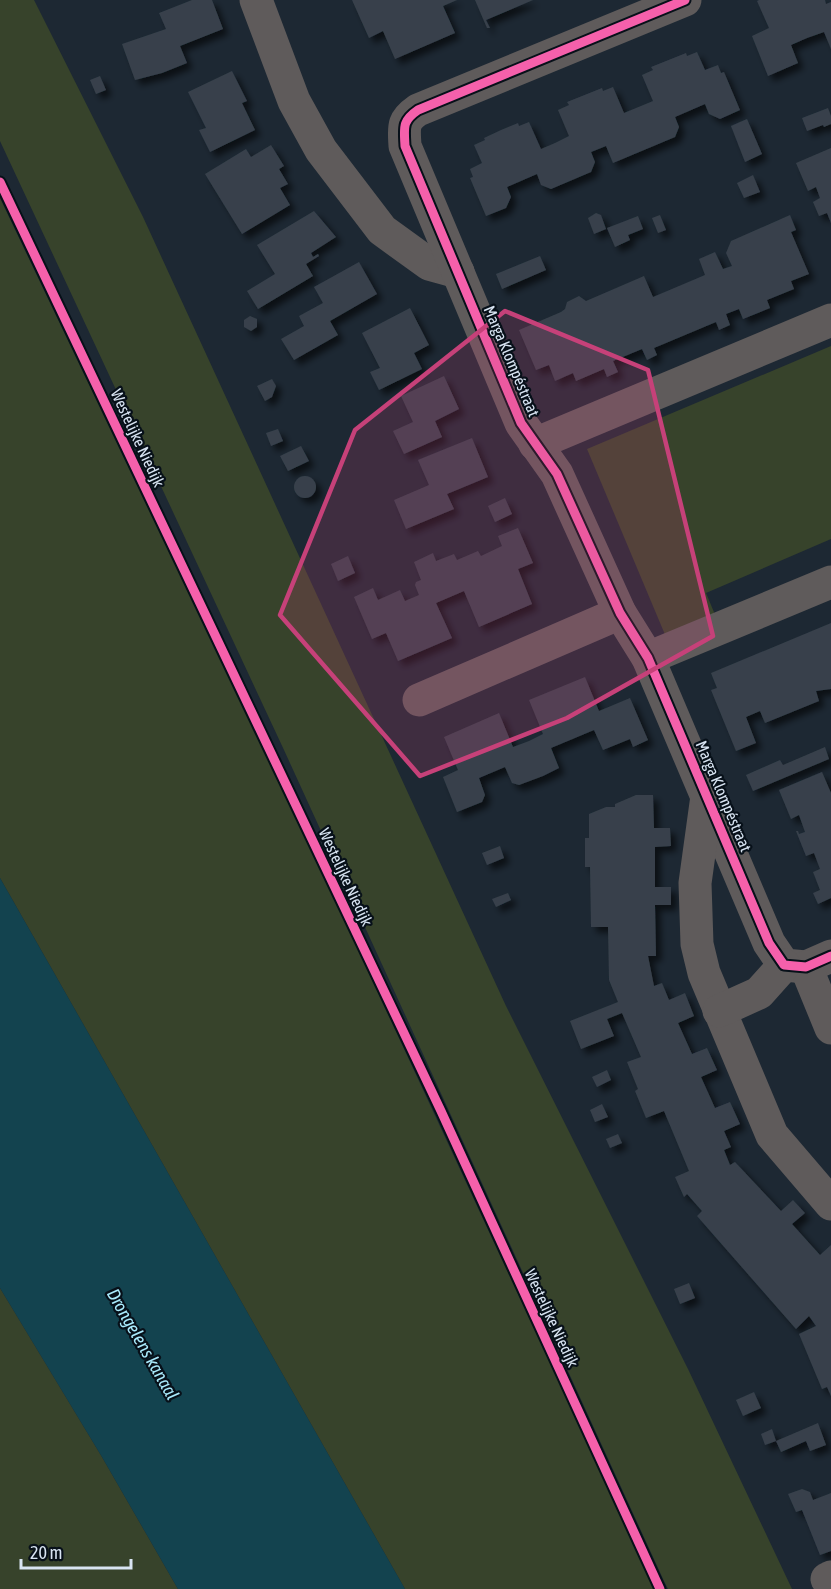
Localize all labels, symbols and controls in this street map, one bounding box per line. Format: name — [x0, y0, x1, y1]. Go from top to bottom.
street label: Marga Klompéstraat — [480, 303, 544, 420]
street label: Westelijke Niedijk — [107, 386, 169, 490]
street label: Marga Klompéstraat — [692, 738, 756, 855]
street label: Westelijke Niedijk — [315, 825, 377, 929]
street label: Westelijke Niedijk — [521, 1266, 583, 1370]
water label: Drongelens kanaal — [103, 1285, 183, 1403]
scale bar — [21, 1532, 130, 1570]
text: 20 m — [30, 1542, 62, 1563]

